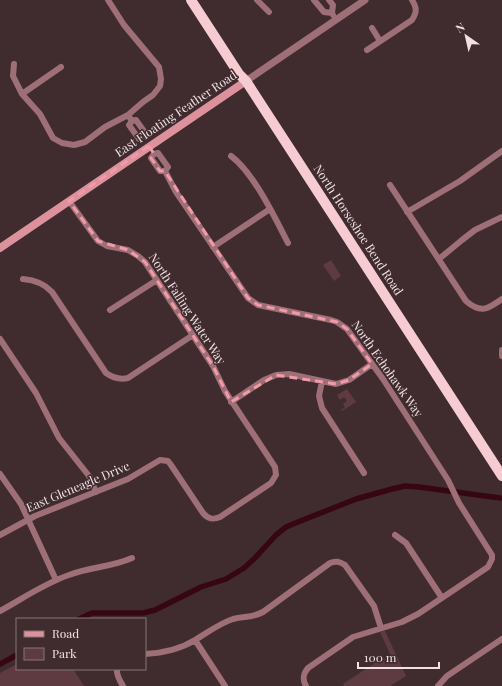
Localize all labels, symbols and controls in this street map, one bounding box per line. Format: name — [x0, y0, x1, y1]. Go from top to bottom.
north arrow — [446, 16, 486, 56]
text: N — [453, 19, 468, 36]
street label: East Floating Feather Road — [111, 66, 240, 160]
street label: North Horseshoe Bend Road — [311, 161, 407, 298]
street label: North Falling Water Way — [146, 250, 230, 367]
street label: North Echohawk Way — [348, 317, 427, 420]
street label: East Gleneagle Drive — [24, 457, 132, 515]
legend — [16, 618, 146, 670]
text: Road — [52, 625, 79, 641]
scale bar — [358, 644, 439, 670]
text: Park — [52, 645, 77, 661]
text: 100 m — [364, 649, 397, 665]

